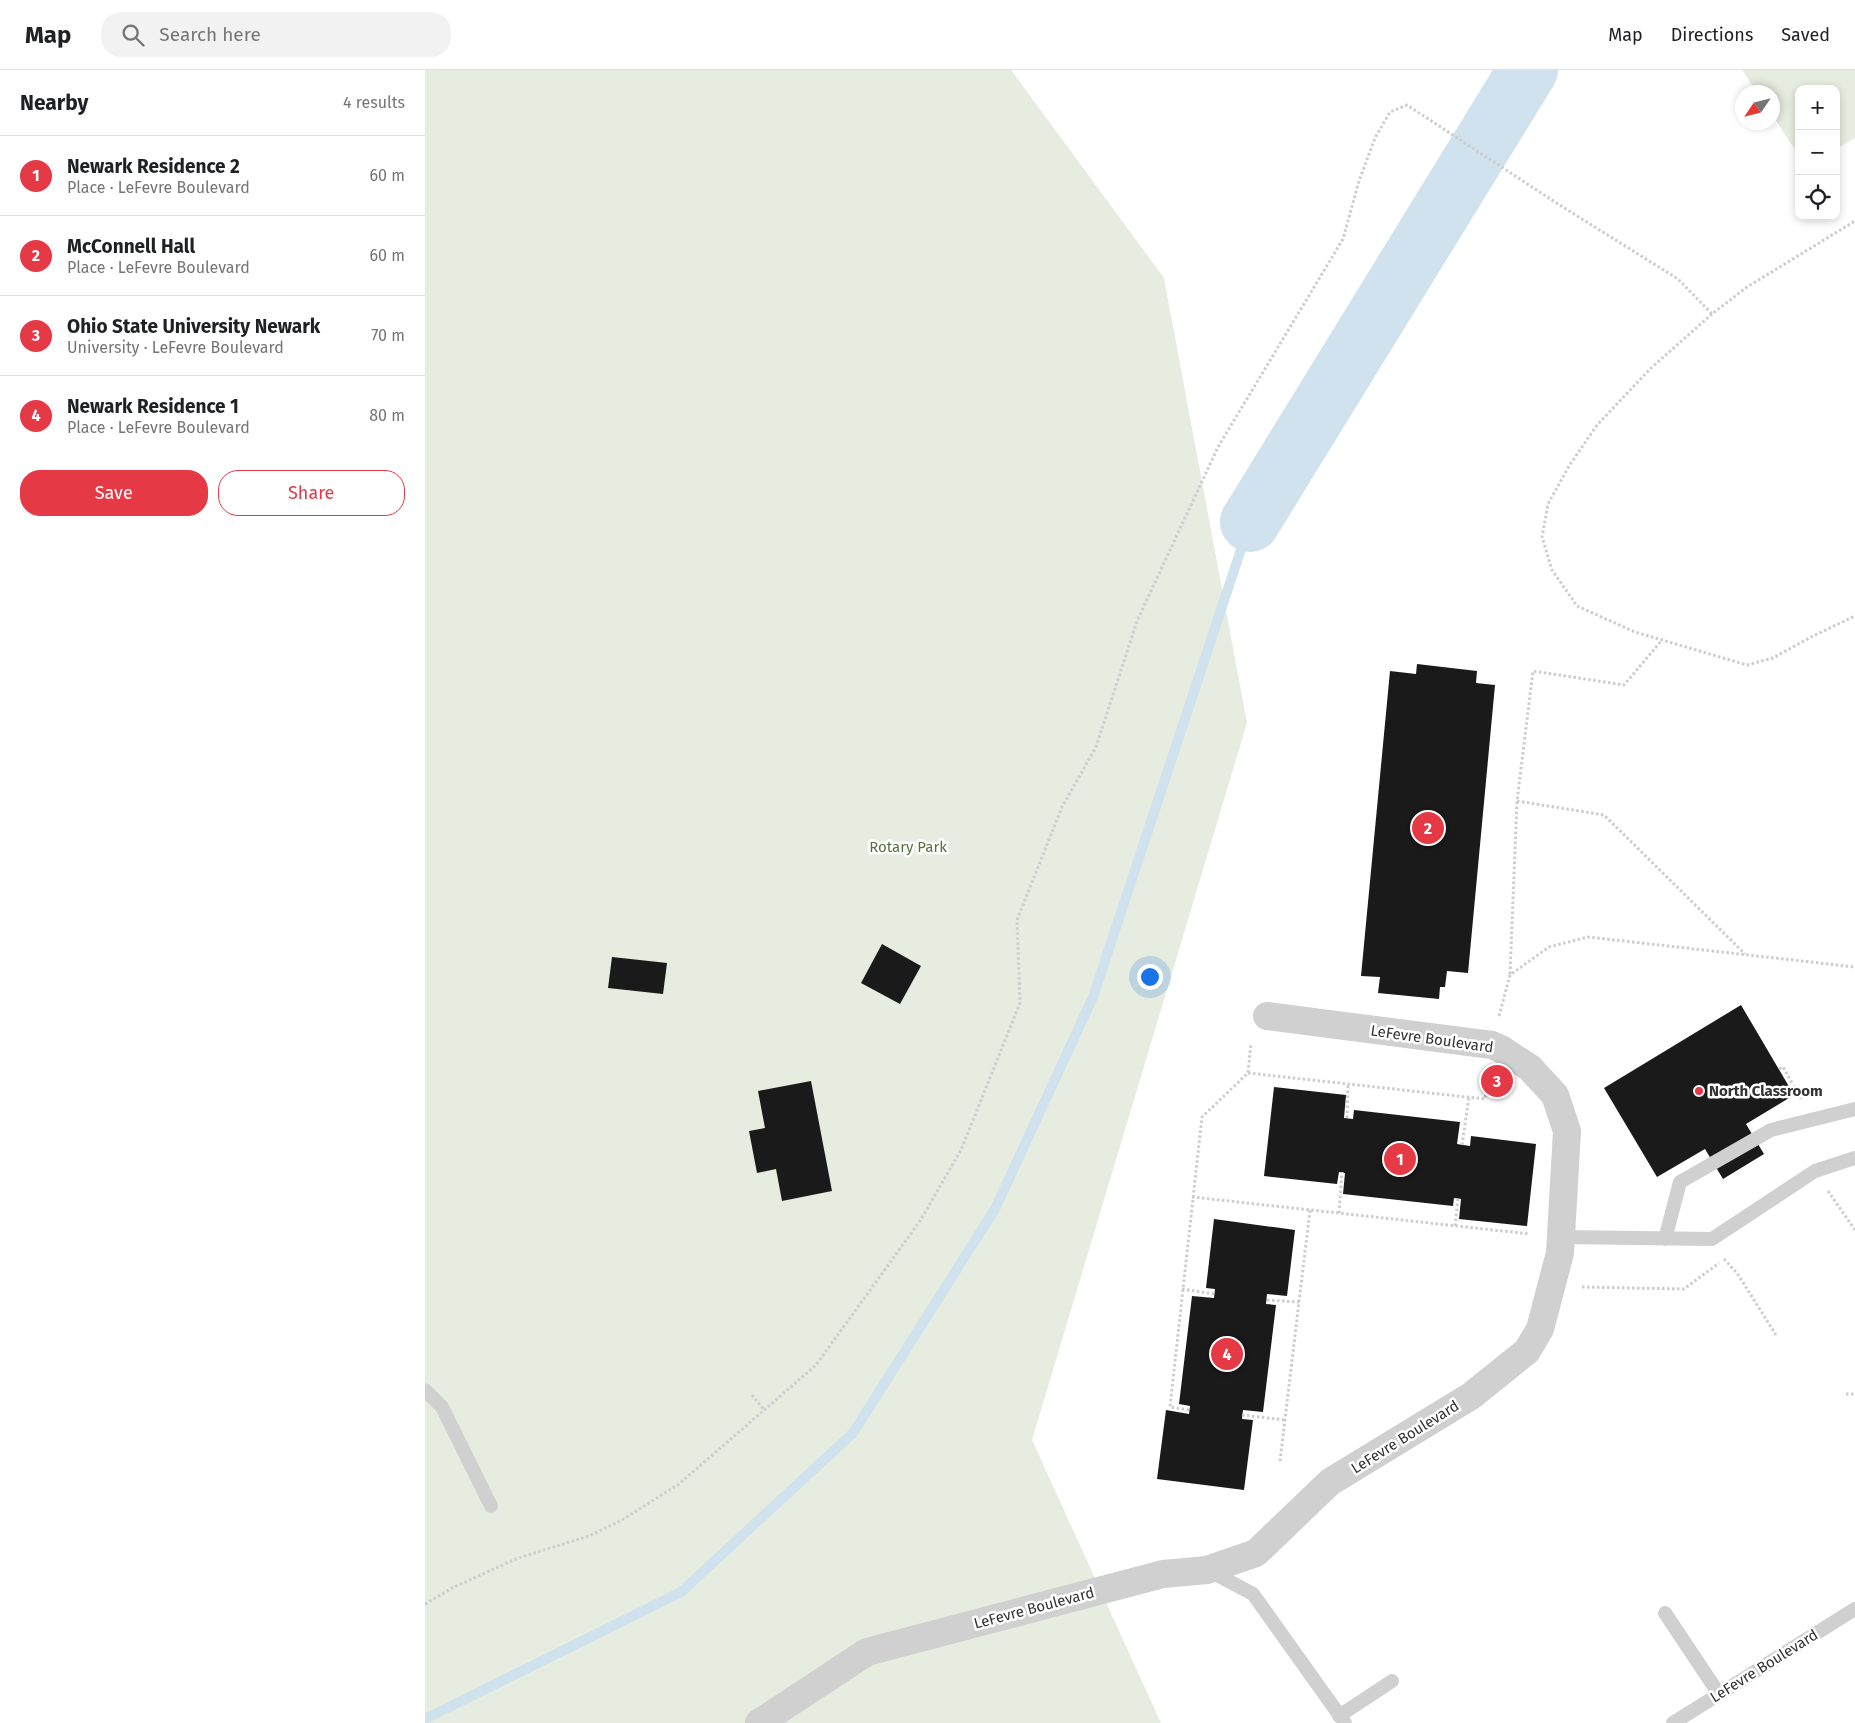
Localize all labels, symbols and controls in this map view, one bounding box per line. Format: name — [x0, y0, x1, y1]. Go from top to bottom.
search box — [101, 12, 451, 57]
text: Map — [25, 21, 71, 49]
icon: search — [119, 21, 147, 49]
text: Search here — [159, 23, 261, 46]
text: Map — [1608, 24, 1643, 46]
text: Directions — [1671, 24, 1753, 46]
text: Saved — [1781, 24, 1830, 46]
north arrow — [1735, 85, 1780, 130]
map controls — [1795, 85, 1840, 220]
button: + — [1795, 85, 1840, 130]
text: Nearby — [20, 90, 88, 116]
text: 4 results — [343, 93, 405, 112]
button: − — [1795, 130, 1840, 175]
text: Newark Residence 2 — [67, 155, 240, 178]
text: 1 — [32, 166, 40, 185]
text: 60 m — [370, 166, 405, 185]
button: locate — [1795, 175, 1840, 220]
text: Place · LeFevre Boulevard — [67, 178, 250, 197]
text: McConnell Hall — [67, 235, 195, 258]
text: 2 — [32, 246, 40, 265]
text: 60 m — [370, 246, 405, 265]
text: Place · LeFevre Boulevard — [67, 258, 250, 277]
text: Ohio State University Newark — [67, 315, 320, 338]
text: 3 — [32, 326, 40, 345]
text: 70 m — [371, 326, 405, 345]
text: University · LeFevre Boulevard — [67, 338, 284, 357]
text: Newark Residence 1 — [67, 395, 239, 418]
text: 4 — [31, 406, 41, 425]
text: 80 m — [369, 406, 405, 425]
text: Place · LeFevre Boulevard — [67, 418, 250, 437]
button: Save — [20, 470, 208, 516]
button: Share — [218, 470, 405, 516]
pin: 2 — [1412, 809, 1444, 847]
park label: Rotary Park — [869, 838, 947, 856]
your location — [1137, 964, 1163, 990]
street label: LeFevre Boulevard — [1369, 1021, 1495, 1057]
pin: 3 — [1481, 1062, 1513, 1100]
place label: North Classroom — [1709, 1082, 1823, 1100]
marker: North Classroom — [1693, 1085, 1705, 1097]
pin: 1 — [1384, 1140, 1416, 1178]
pin: 4 — [1211, 1335, 1243, 1373]
street label: LeFevre Boulevard — [1348, 1397, 1462, 1477]
street label: LeFevre Boulevard — [972, 1583, 1096, 1633]
street label: LeFevre Boulevard — [1707, 1626, 1821, 1706]

